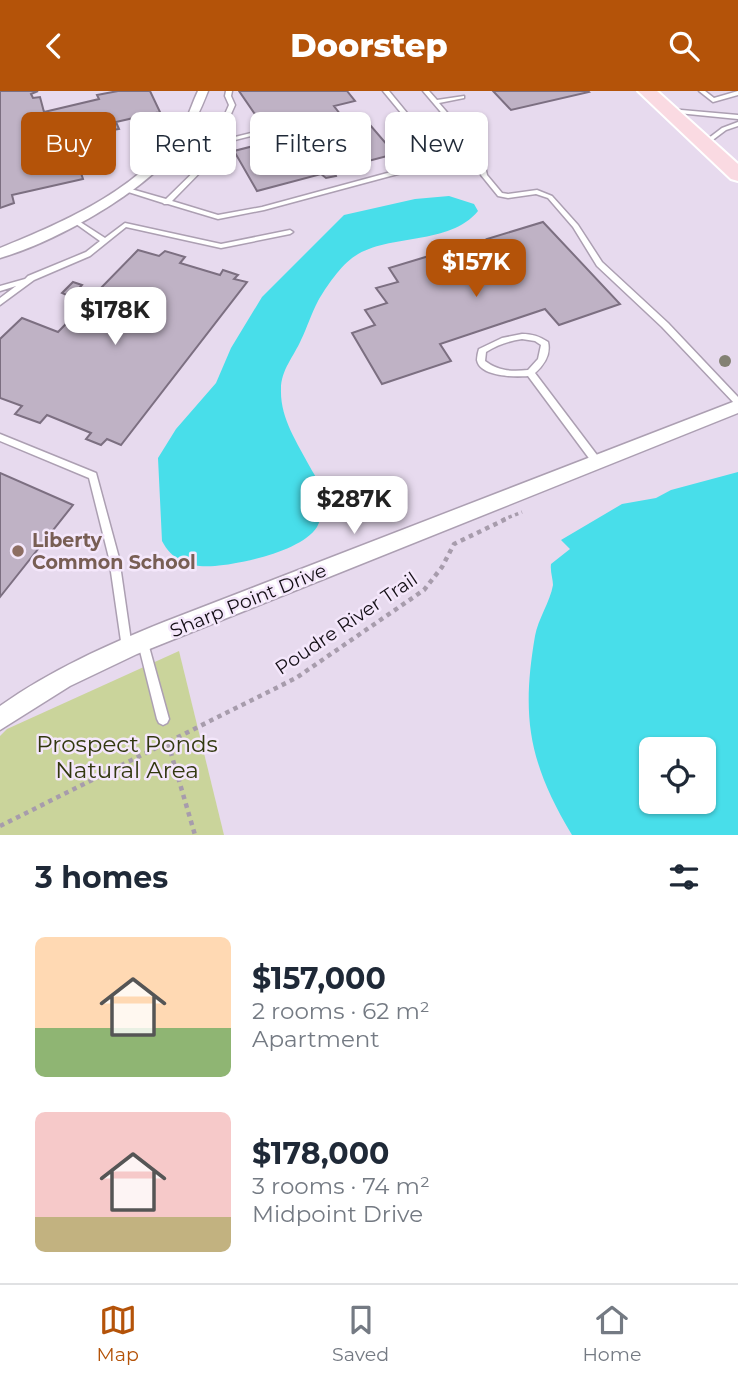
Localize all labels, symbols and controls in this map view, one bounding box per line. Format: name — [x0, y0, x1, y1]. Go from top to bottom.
text: Doorstep — [290, 26, 448, 65]
icon: back — [35, 27, 73, 65]
icon: search — [665, 27, 703, 65]
chip: Buy — [21, 112, 116, 175]
chip: Rent — [130, 112, 236, 175]
chip: Filters — [250, 112, 371, 175]
chip: New — [385, 112, 488, 175]
pin: $157K — [427, 239, 525, 299]
text: $157K — [442, 248, 510, 276]
pin: $178K — [66, 287, 164, 347]
text: $178K — [80, 296, 150, 324]
pin: $287K — [305, 477, 403, 536]
text: $287K — [317, 485, 391, 513]
place label: Liberty Common School — [32, 529, 196, 574]
marker: Liberty Common School — [10, 543, 26, 559]
street label: Sharp Point Drive — [167, 559, 330, 642]
street label: Poudre River Trail — [271, 567, 422, 680]
park label: Prospect Ponds Natural Area — [36, 730, 218, 784]
map controls — [639, 737, 716, 814]
button: locate — [639, 737, 716, 814]
icon: filters — [665, 858, 703, 896]
text: 3 homes — [35, 859, 168, 896]
text: $157,000 — [252, 960, 386, 997]
icon: home — [91, 965, 175, 1049]
text: 2 rooms · 62 m² — [252, 997, 430, 1025]
text: Apartment — [252, 1025, 380, 1053]
text: $178,000 — [252, 1135, 389, 1172]
icon: home — [91, 1140, 175, 1224]
text: 3 rooms · 74 m² — [252, 1172, 430, 1200]
text: Midpoint Drive — [252, 1200, 423, 1228]
tab: Map — [97, 1301, 139, 1366]
tab: Saved — [332, 1301, 389, 1366]
tab: Home — [582, 1301, 641, 1366]

